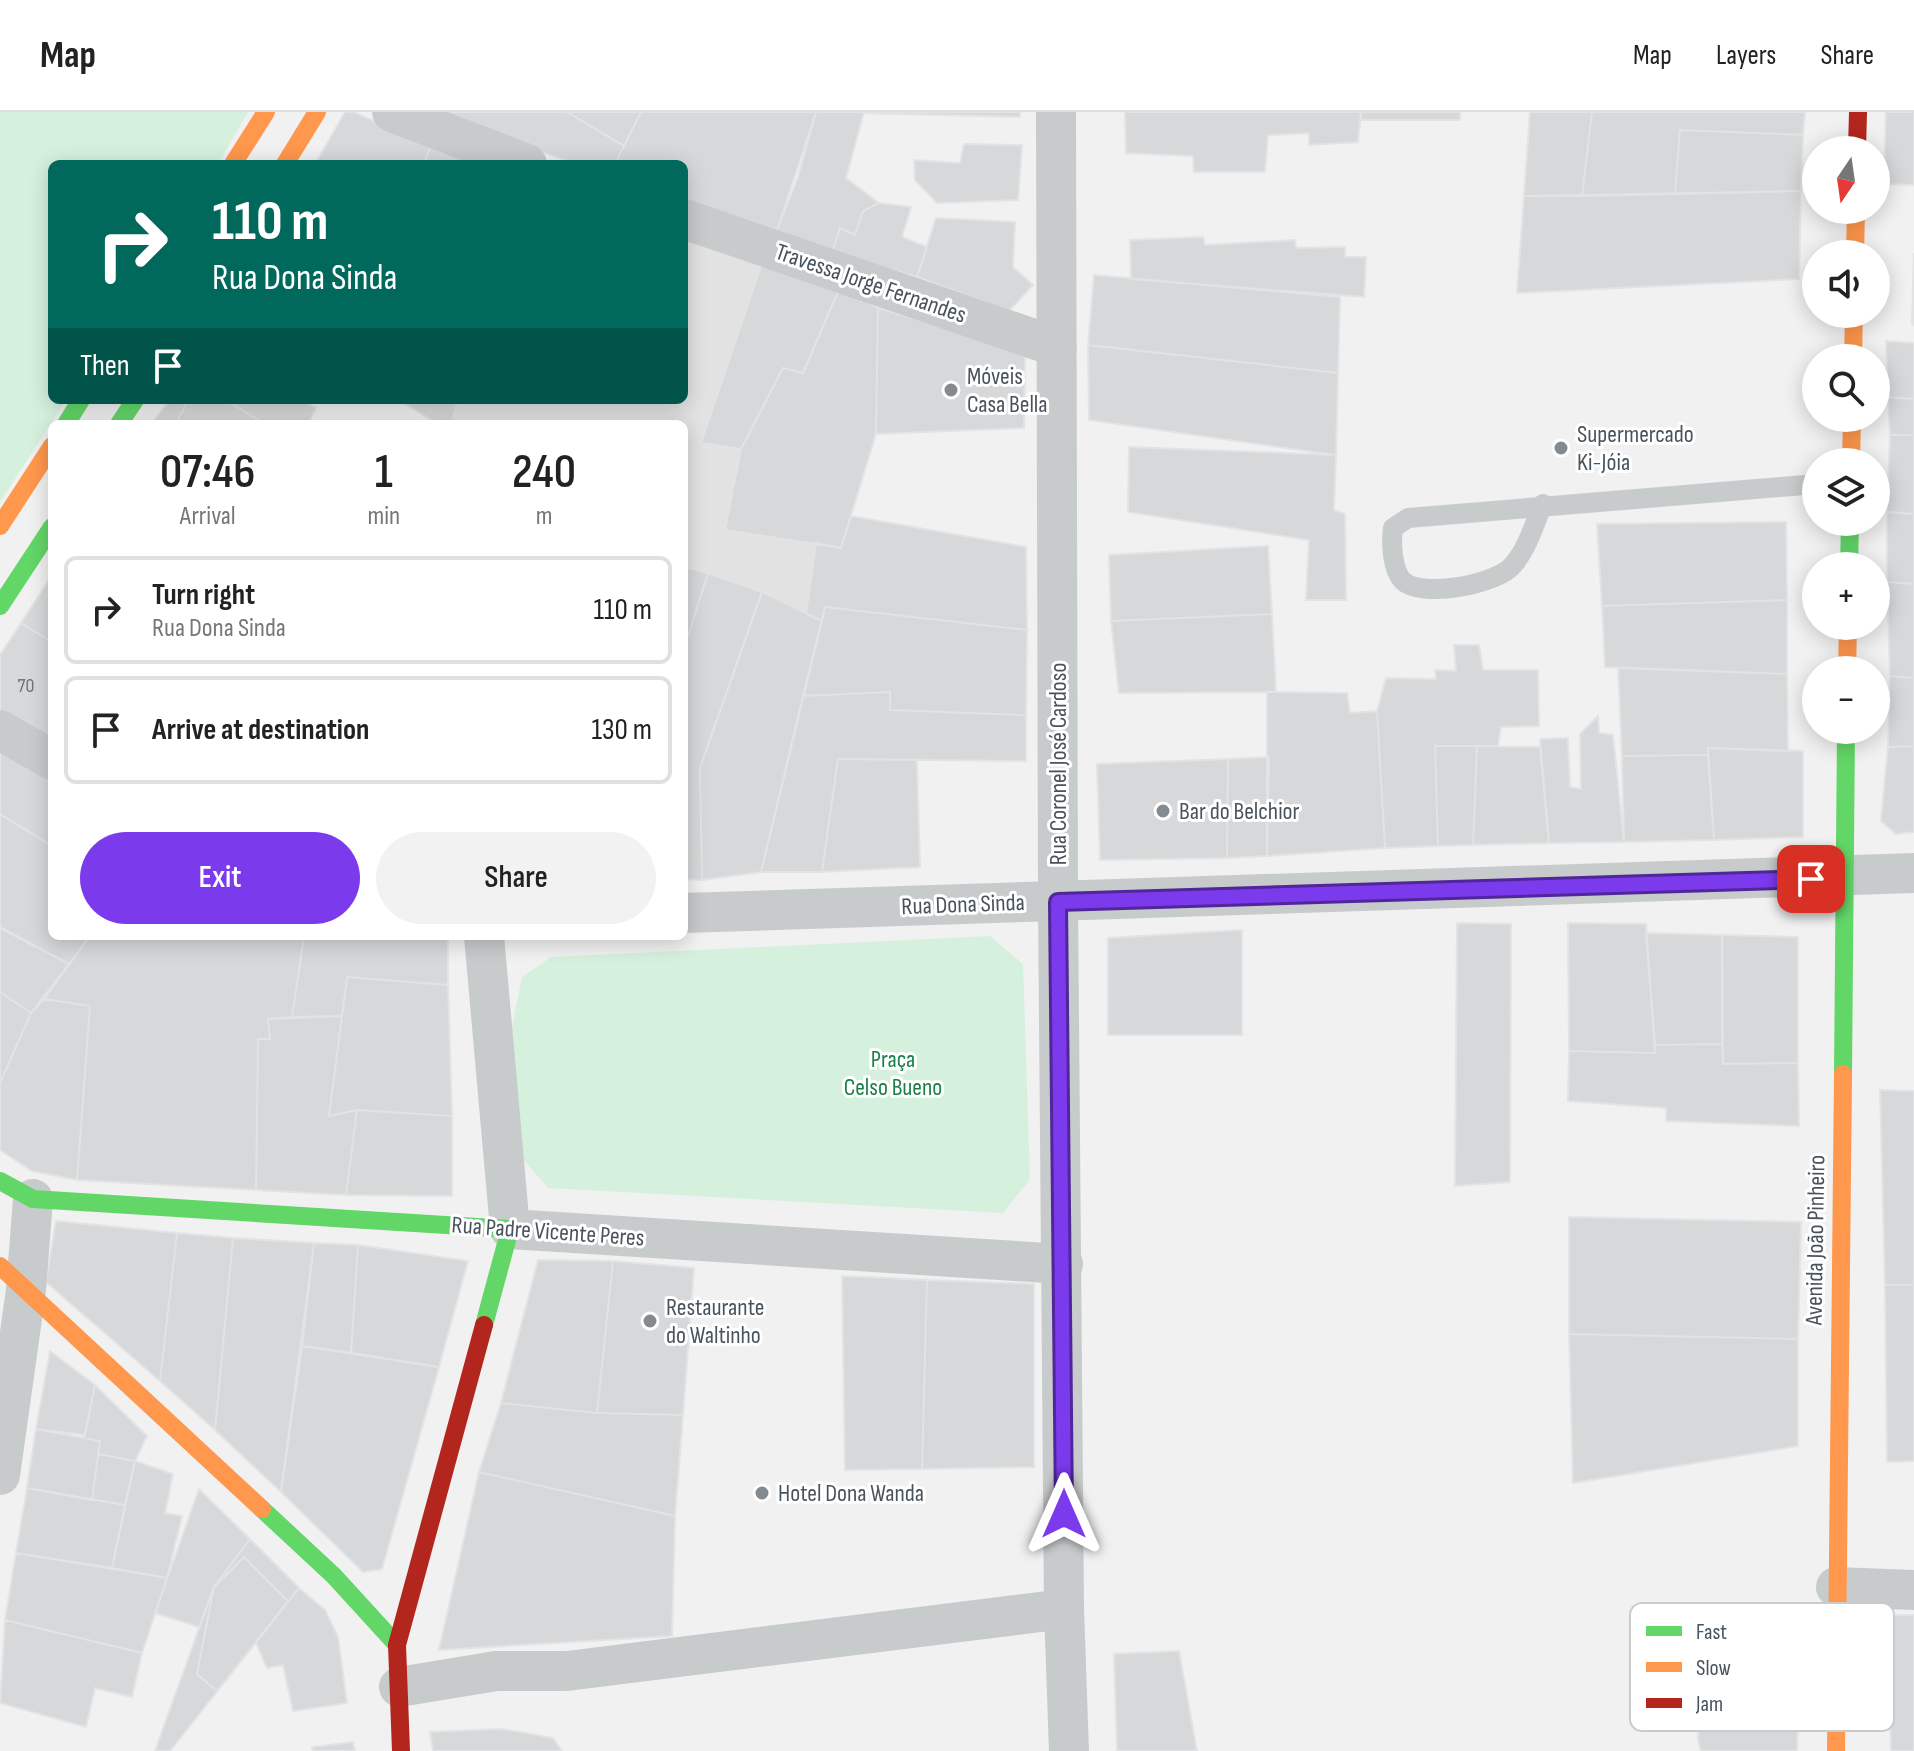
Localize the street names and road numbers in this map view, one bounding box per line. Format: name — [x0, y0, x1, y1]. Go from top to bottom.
street label: Travessa Jorge Fernandes — [772, 237, 970, 330]
street label: Rua Coronel José Cardoso — [1044, 663, 1073, 865]
street label: Rua Dona Sinda — [901, 888, 1025, 921]
street label: Avenida João Pinheiro — [1800, 1155, 1831, 1326]
street label: Rua Padre Vicente Peres — [451, 1210, 645, 1253]

